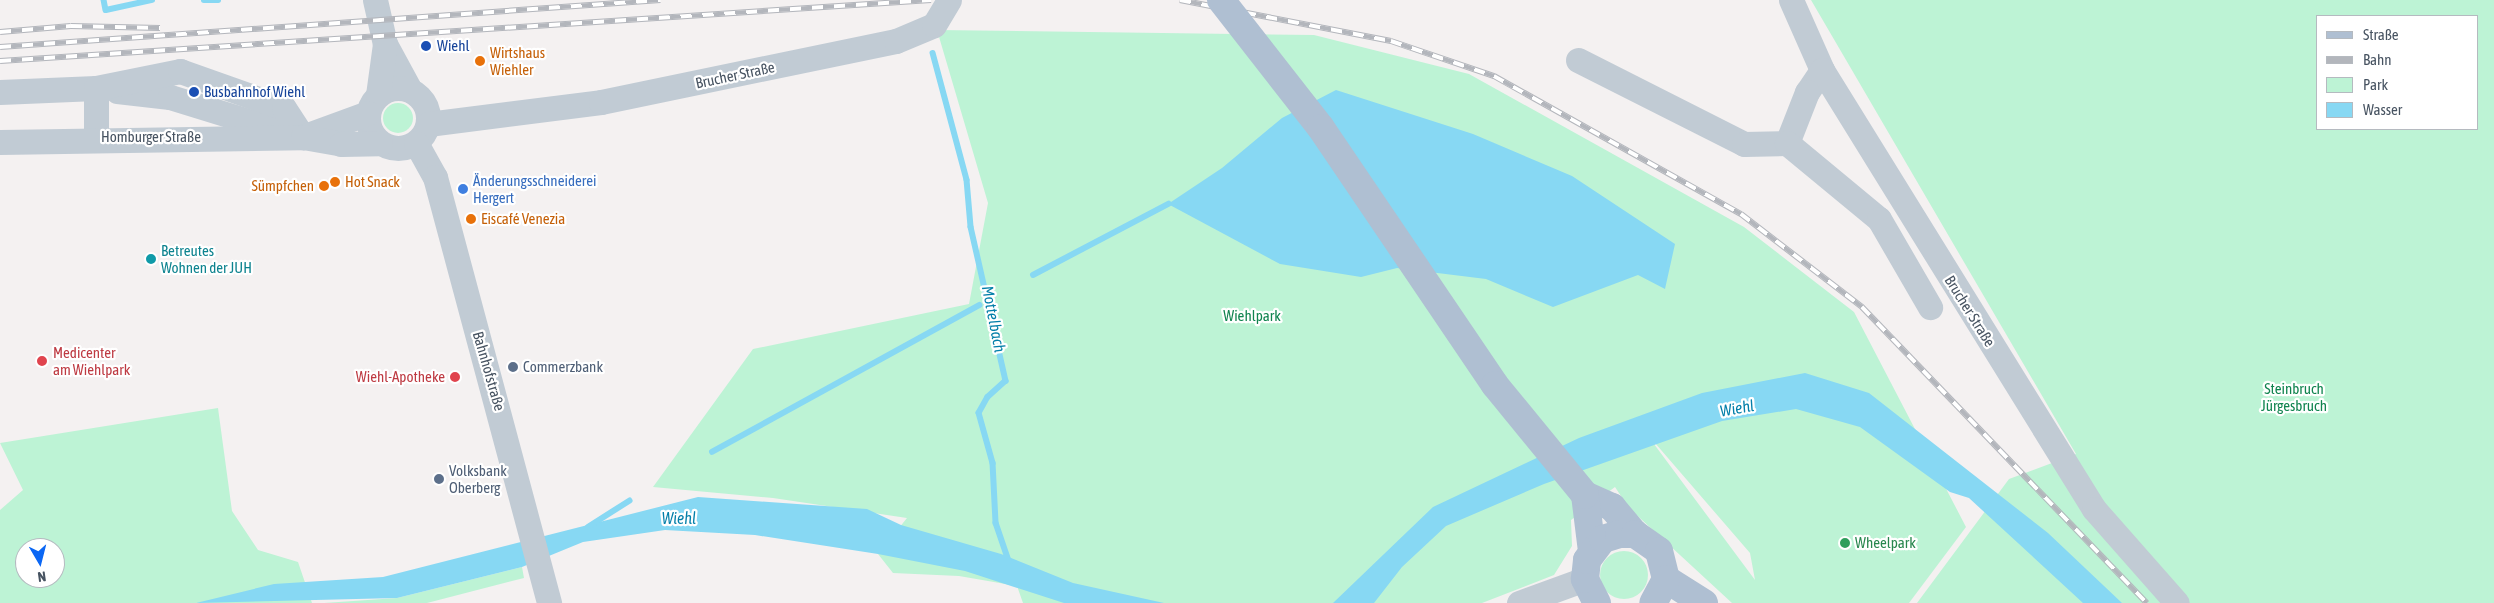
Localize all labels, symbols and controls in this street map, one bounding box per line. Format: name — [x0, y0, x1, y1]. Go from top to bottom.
legend — [2316, 15, 2479, 130]
text: Straße — [2363, 26, 2399, 43]
place label: Wiehl — [437, 37, 469, 55]
marker: Wiehl — [419, 39, 433, 53]
place label: Wirtshaus Wiehler — [490, 43, 545, 78]
text: Bahn — [2363, 51, 2392, 68]
marker: Wirtshaus Wiehler — [474, 55, 486, 67]
street label: Brucher Straße — [694, 58, 776, 92]
text: Park — [2363, 76, 2388, 93]
place label: Busbahnhof Wiehl — [204, 83, 305, 101]
marker: Busbahnhof Wiehl — [188, 86, 200, 98]
text: Wasser — [2363, 101, 2402, 118]
street label: Homburger Straße — [101, 128, 201, 146]
place label: Änderungsschneiderei Hergert — [473, 171, 596, 206]
place label: Hot Snack — [345, 173, 400, 191]
marker: Hot Snack — [329, 176, 341, 188]
place label: Sümpfchen — [251, 177, 314, 195]
marker: Sümpfchen — [318, 180, 330, 192]
marker: Änderungsschneiderei Hergert — [457, 183, 469, 195]
place label: Eiscafé Venezia — [481, 210, 565, 228]
marker: Eiscafé Venezia — [465, 213, 477, 225]
place label: Betreutes Wohnen der JUH — [161, 241, 252, 276]
marker: Betreutes Wohnen der JUH — [145, 253, 157, 265]
street label: Brucher Straße — [1941, 272, 1999, 350]
water label: Mottelbach — [978, 284, 1010, 354]
park label: Wiehlpark — [1223, 307, 1281, 325]
street label: Bahnhofstraße — [469, 329, 509, 413]
place label: Medicenter am Wiehlpark — [53, 343, 130, 378]
marker: Medicenter am Wiehlpark — [35, 354, 49, 368]
place label: Commerzbank — [523, 358, 603, 376]
marker: Commerzbank — [507, 361, 519, 373]
place label: Wiehl-Apotheke — [356, 368, 445, 386]
marker: Wiehl-Apotheke — [449, 371, 461, 383]
park label: Steinbruch Jürgesbruch — [2261, 379, 2327, 414]
water label: Wiehl — [1718, 396, 1756, 420]
place label: Volksbank Oberberg — [449, 461, 507, 496]
marker: Volksbank Oberberg — [433, 473, 445, 485]
water label: Wiehl — [662, 508, 696, 528]
place label: Wheelpark — [1855, 534, 1916, 552]
marker: Wheelpark — [1839, 537, 1851, 549]
north arrow — [15, 538, 65, 588]
text: N — [37, 568, 47, 585]

